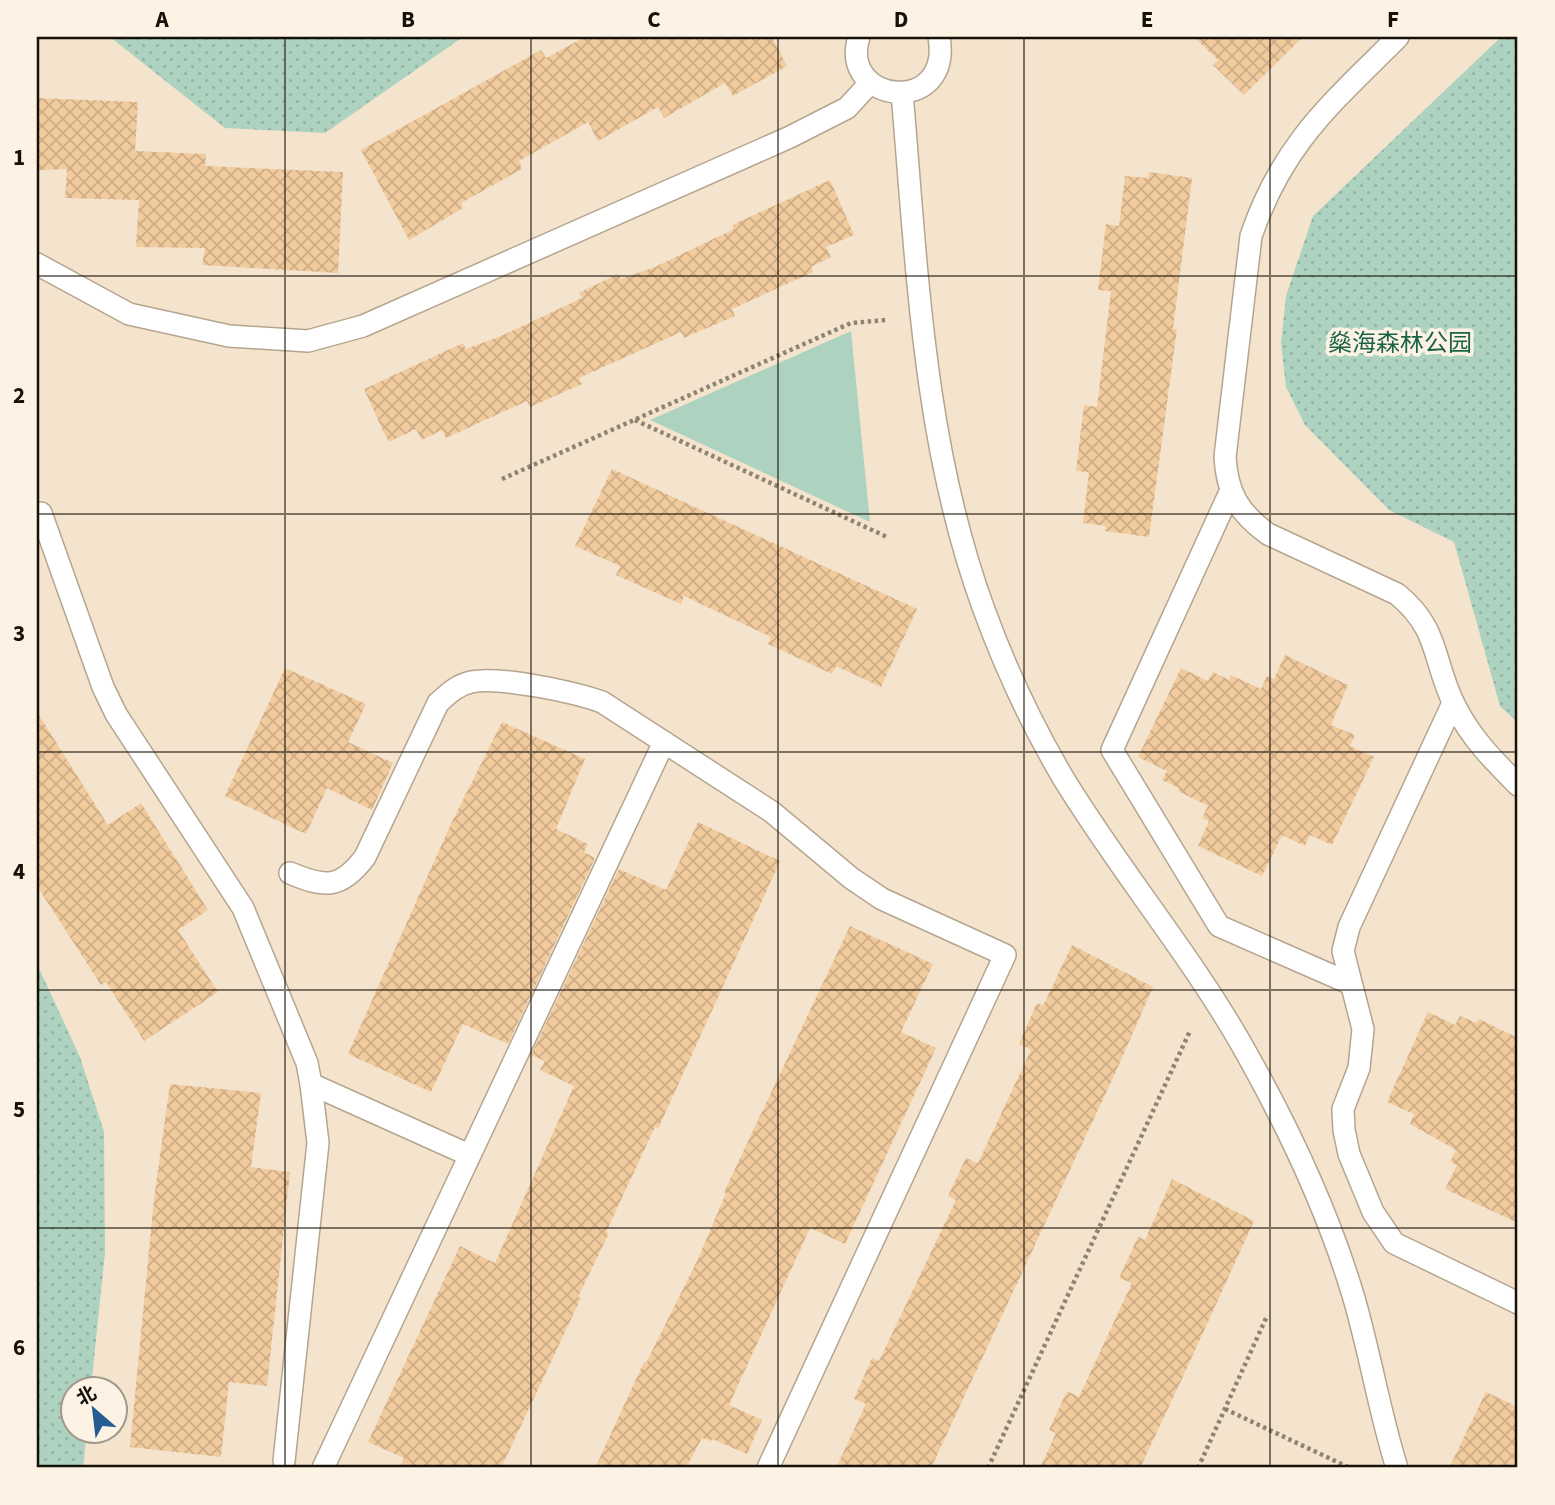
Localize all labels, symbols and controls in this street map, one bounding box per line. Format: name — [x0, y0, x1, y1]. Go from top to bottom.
text: A — [154, 3, 169, 36]
text: B — [401, 3, 415, 36]
text: C — [647, 3, 661, 36]
text: D — [894, 3, 908, 36]
text: E — [1141, 3, 1153, 36]
text: F — [1387, 3, 1399, 36]
text: 1 — [13, 141, 25, 174]
park label: 燊海森林公园 — [1328, 326, 1472, 361]
text: 2 — [13, 379, 25, 412]
text: 3 — [13, 617, 25, 650]
text: 4 — [13, 855, 25, 888]
text: 5 — [13, 1093, 25, 1126]
text: 6 — [13, 1331, 25, 1364]
north arrow — [60, 1376, 130, 1446]
text: 北 — [72, 1380, 101, 1413]

